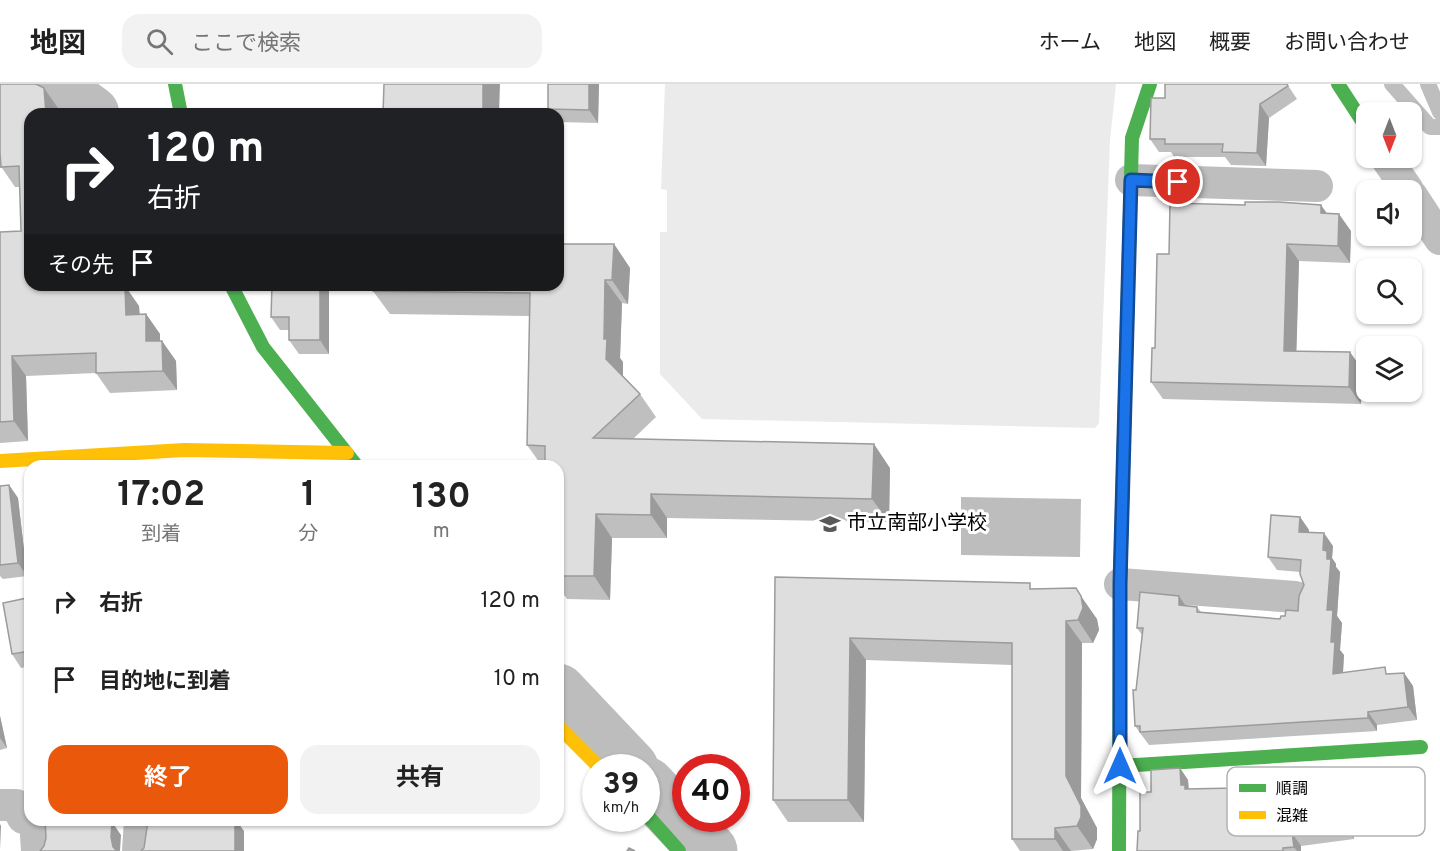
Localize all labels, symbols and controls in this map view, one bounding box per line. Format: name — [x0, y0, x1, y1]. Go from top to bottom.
search box — [122, 14, 542, 68]
icon: search — [143, 25, 176, 58]
text: 地図 — [30, 27, 86, 63]
text: ホーム — [1039, 30, 1101, 57]
text: 地図 — [1134, 30, 1176, 57]
text: 概要 — [1209, 30, 1251, 57]
text: お問い合わせ — [1284, 30, 1410, 57]
text: ここで検索 — [191, 31, 301, 58]
north arrow — [1356, 102, 1422, 168]
map controls — [1356, 102, 1422, 402]
text: 120 m — [147, 124, 264, 177]
icon: right — [48, 132, 126, 210]
pin — [1152, 156, 1203, 207]
icon: arrive — [1161, 165, 1194, 198]
button: sound — [1356, 180, 1422, 246]
text: 右折 — [147, 183, 201, 217]
icon: arrive — [126, 246, 159, 279]
text: その先 — [48, 253, 114, 280]
button: search — [1356, 258, 1422, 324]
button: layers — [1356, 336, 1422, 402]
text: 17:02 — [117, 473, 205, 519]
text: 1 — [301, 473, 316, 519]
text: 130 — [412, 475, 471, 521]
place label: 市立南部小学校 — [847, 511, 987, 537]
school or university icon: 市立南部小学校 — [818, 512, 842, 536]
text: m — [433, 519, 450, 545]
text: 到着 — [141, 522, 181, 548]
text: 分 — [299, 522, 319, 548]
icon: right — [48, 585, 81, 618]
text: 120 m — [480, 588, 540, 615]
text: 右折 — [99, 591, 143, 618]
icon: arrive — [48, 663, 81, 696]
text: 10 m — [494, 666, 540, 693]
text: 目的地に到着 — [99, 669, 231, 696]
position arrow — [1088, 734, 1152, 798]
button: 終了 — [48, 745, 288, 814]
button: 共有 — [300, 745, 540, 814]
speed limit sign: 40 — [672, 754, 750, 832]
text: 39 — [603, 767, 639, 804]
legend — [1227, 767, 1425, 836]
text: 順調 — [1276, 780, 1308, 800]
text: km/h — [603, 799, 639, 818]
text: 混雑 — [1276, 807, 1308, 827]

